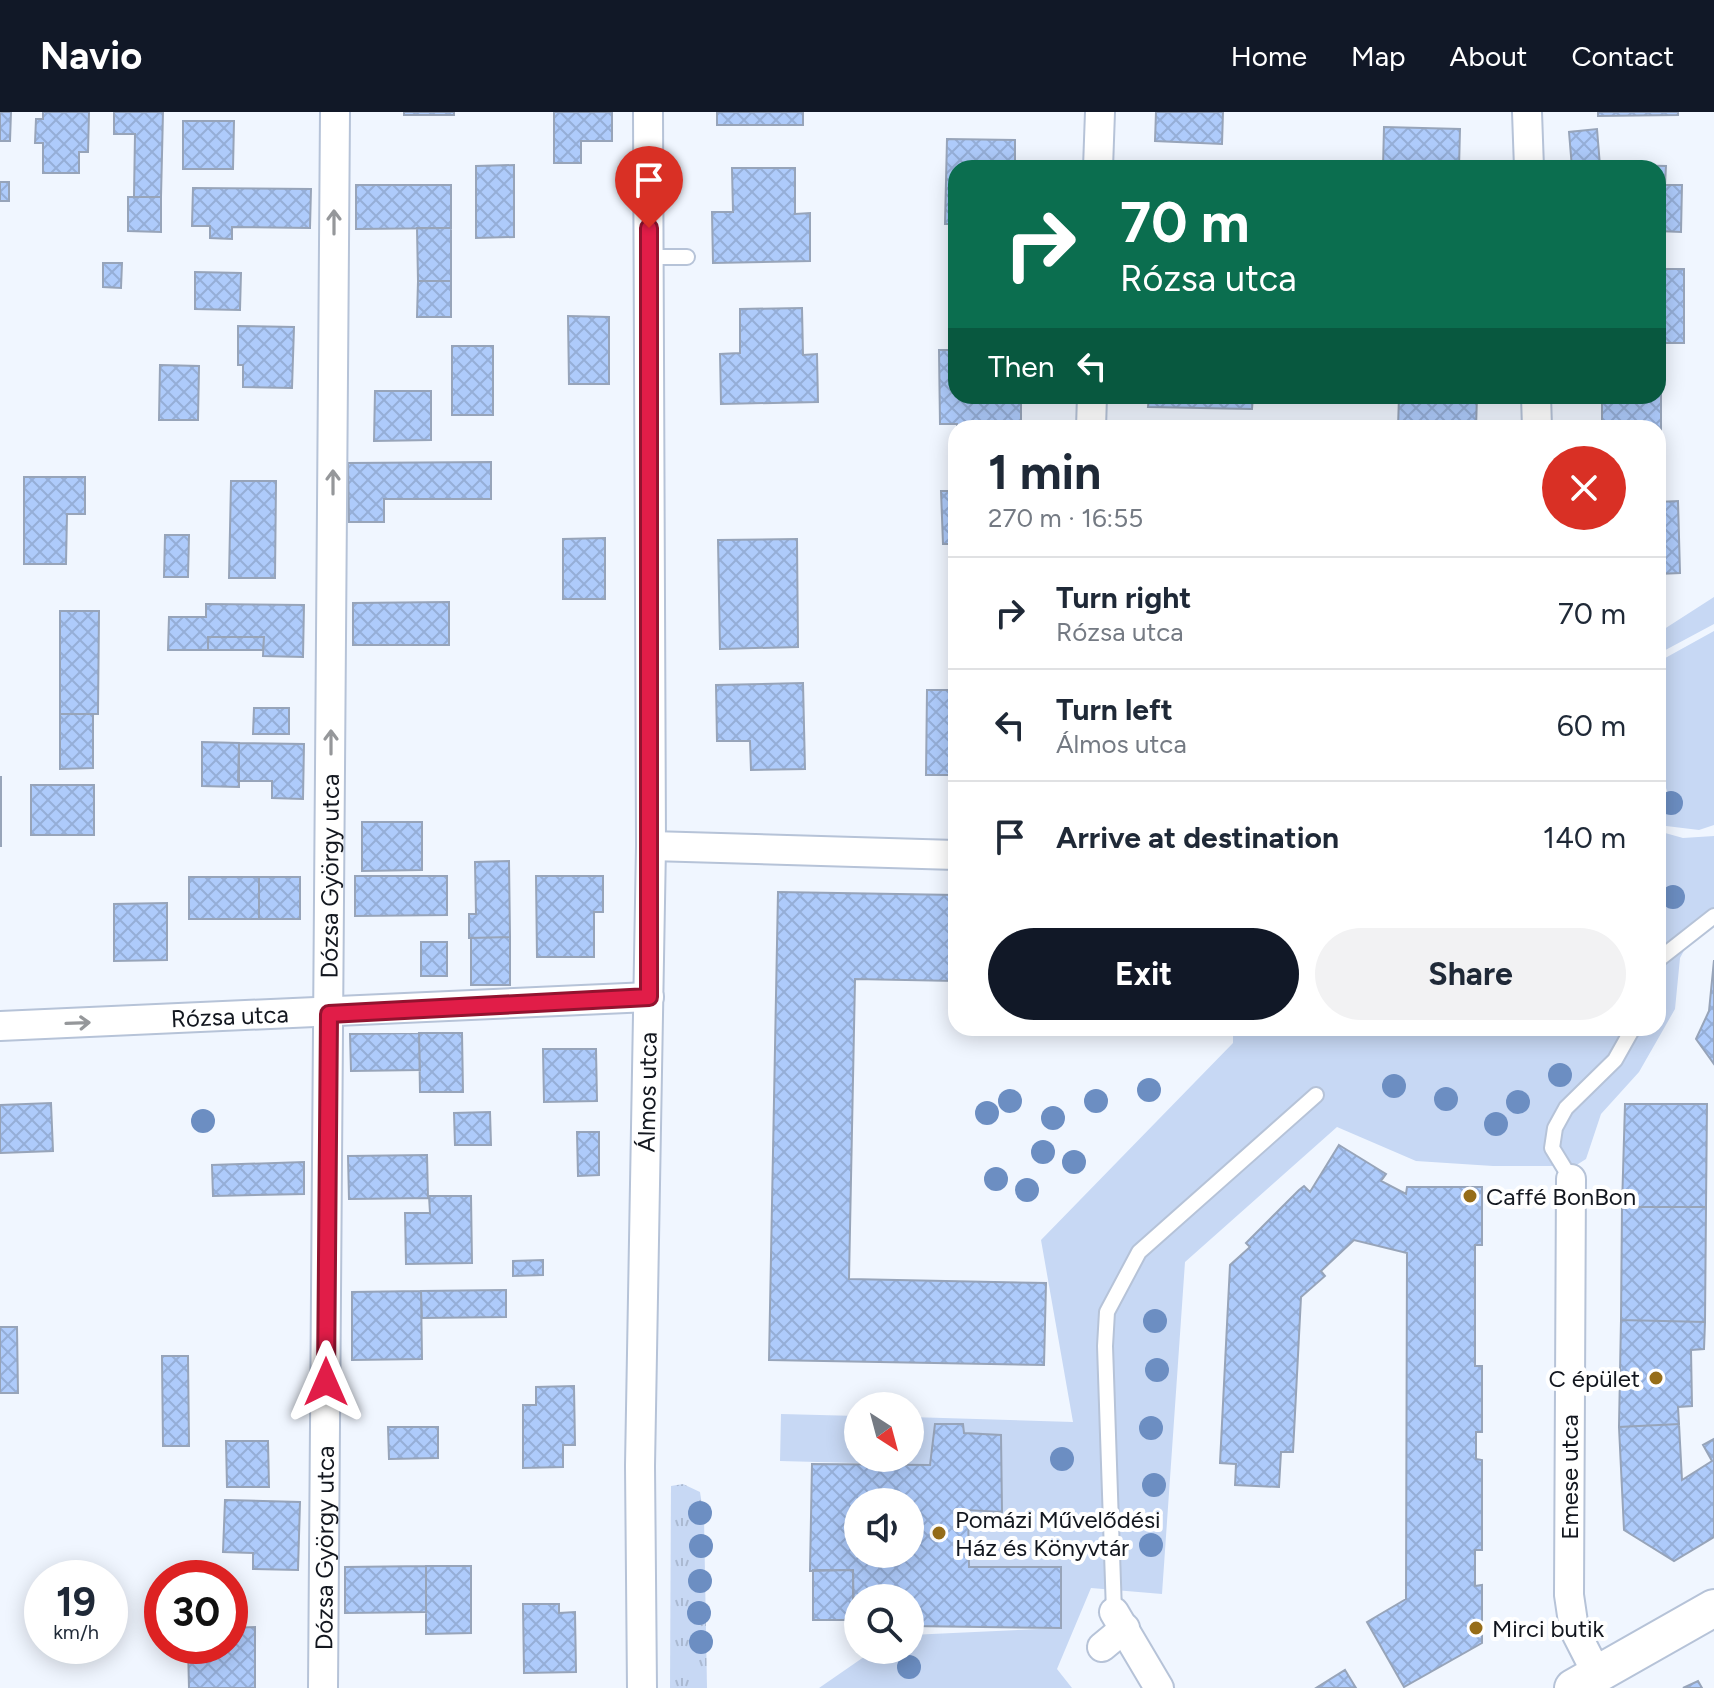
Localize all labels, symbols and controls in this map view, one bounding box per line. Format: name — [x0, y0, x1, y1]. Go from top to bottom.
text: Navio — [40, 33, 142, 79]
text: Home — [1231, 39, 1307, 73]
text: Map — [1351, 39, 1406, 73]
text: About — [1450, 39, 1527, 73]
text: Contact — [1571, 39, 1674, 73]
pin — [615, 146, 683, 228]
icon: arrive — [627, 158, 671, 202]
text: 70 m — [1120, 189, 1250, 256]
icon: right — [988, 192, 1092, 296]
one-way arrow — [326, 209, 342, 236]
text: Rózsa utca — [1120, 257, 1297, 300]
icon: left — [1070, 344, 1114, 388]
text: Then — [988, 348, 1054, 385]
text: 1 min — [988, 443, 1101, 501]
button: close — [1542, 446, 1626, 530]
one-way arrow — [325, 469, 341, 496]
text: 270 m · 16:55 — [988, 502, 1143, 534]
text: Turn right — [1056, 579, 1191, 616]
icon: right — [988, 591, 1032, 635]
text: 70 m — [1558, 595, 1626, 632]
text: Rózsa utca — [1056, 616, 1184, 648]
text: Turn left — [1056, 691, 1173, 728]
icon: left — [988, 703, 1032, 747]
text: 60 m — [1557, 707, 1626, 744]
text: Álmos utca — [1056, 728, 1187, 760]
one-way arrow — [323, 729, 339, 756]
street label: Dózsa György utca — [314, 774, 344, 978]
icon: arrive — [988, 815, 1032, 859]
text: Arrive at destination — [1056, 819, 1339, 856]
text: 140 m — [1543, 819, 1626, 856]
button: Exit — [988, 928, 1299, 1020]
button: Share — [1315, 928, 1626, 1020]
street label: Rózsa utca — [170, 999, 289, 1033]
one-way arrow — [64, 1016, 91, 1031]
street label: Álmos utca — [631, 1031, 662, 1153]
place label: Caffé BonBon — [1486, 1182, 1636, 1211]
marker: Caffé BonBon — [1461, 1187, 1479, 1205]
position arrow — [284, 1340, 368, 1424]
place label: C épület — [1549, 1364, 1640, 1393]
marker: C épület — [1647, 1369, 1665, 1387]
north arrow — [844, 1392, 924, 1472]
map controls — [844, 1392, 924, 1664]
street label: Emese utca — [1555, 1414, 1584, 1540]
street label: Dózsa György utca — [309, 1446, 339, 1650]
button: sound — [844, 1488, 924, 1568]
place label: Pomázi Művelődési Ház és Könyvtár — [955, 1505, 1161, 1562]
marker: Pomázi Művelődési Ház és Könyvtár — [930, 1524, 948, 1542]
speed limit sign: 30 — [144, 1560, 248, 1664]
text: 19 — [56, 1578, 96, 1626]
button: search — [844, 1584, 924, 1664]
place label: Mirci butik — [1492, 1614, 1605, 1643]
marker: Mirci butik — [1467, 1619, 1485, 1637]
text: km/h — [53, 1620, 99, 1644]

